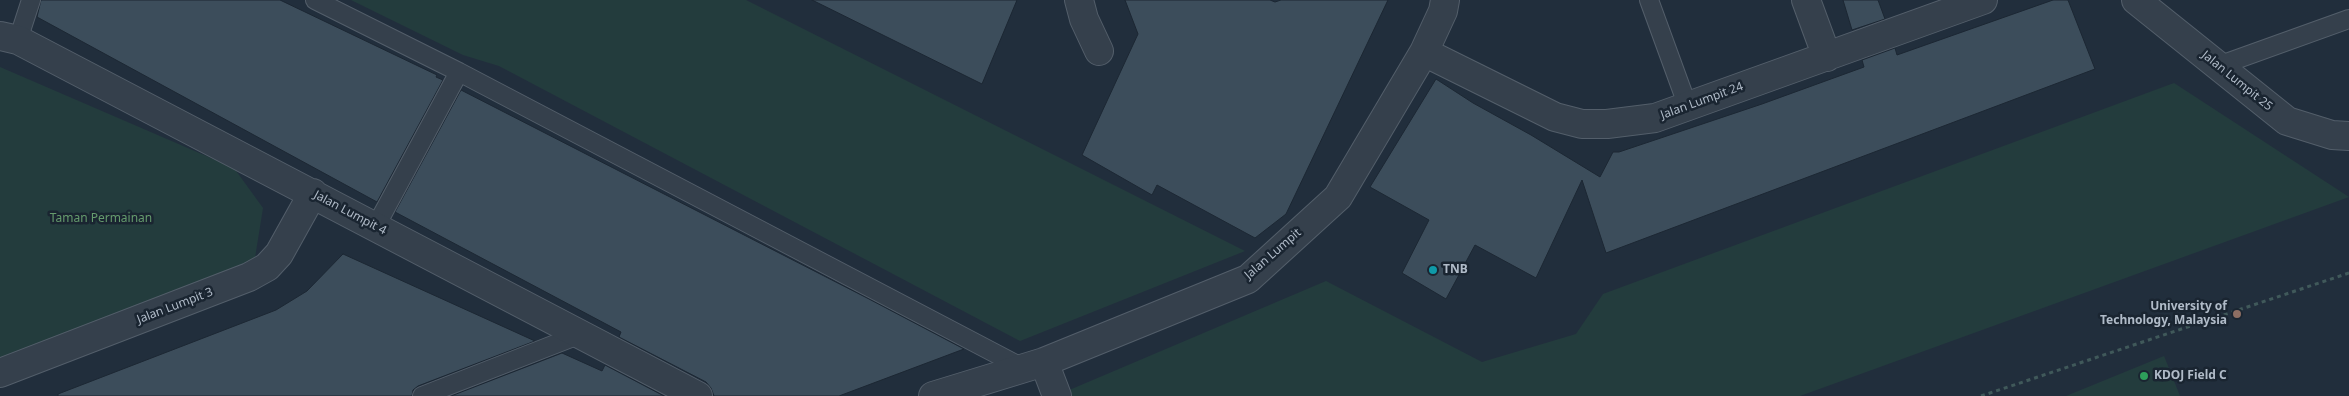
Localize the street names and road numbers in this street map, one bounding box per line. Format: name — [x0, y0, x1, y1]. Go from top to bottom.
street label: Jalan Lumpit 25 — [2199, 48, 2275, 114]
street label: Jalan Lumpit 24 — [1659, 79, 1745, 123]
street label: Jalan Lumpit 4 — [311, 188, 389, 238]
street label: Jalan Lumpit — [1242, 226, 1304, 282]
street label: Jalan Lumpit 3 — [135, 285, 215, 327]

